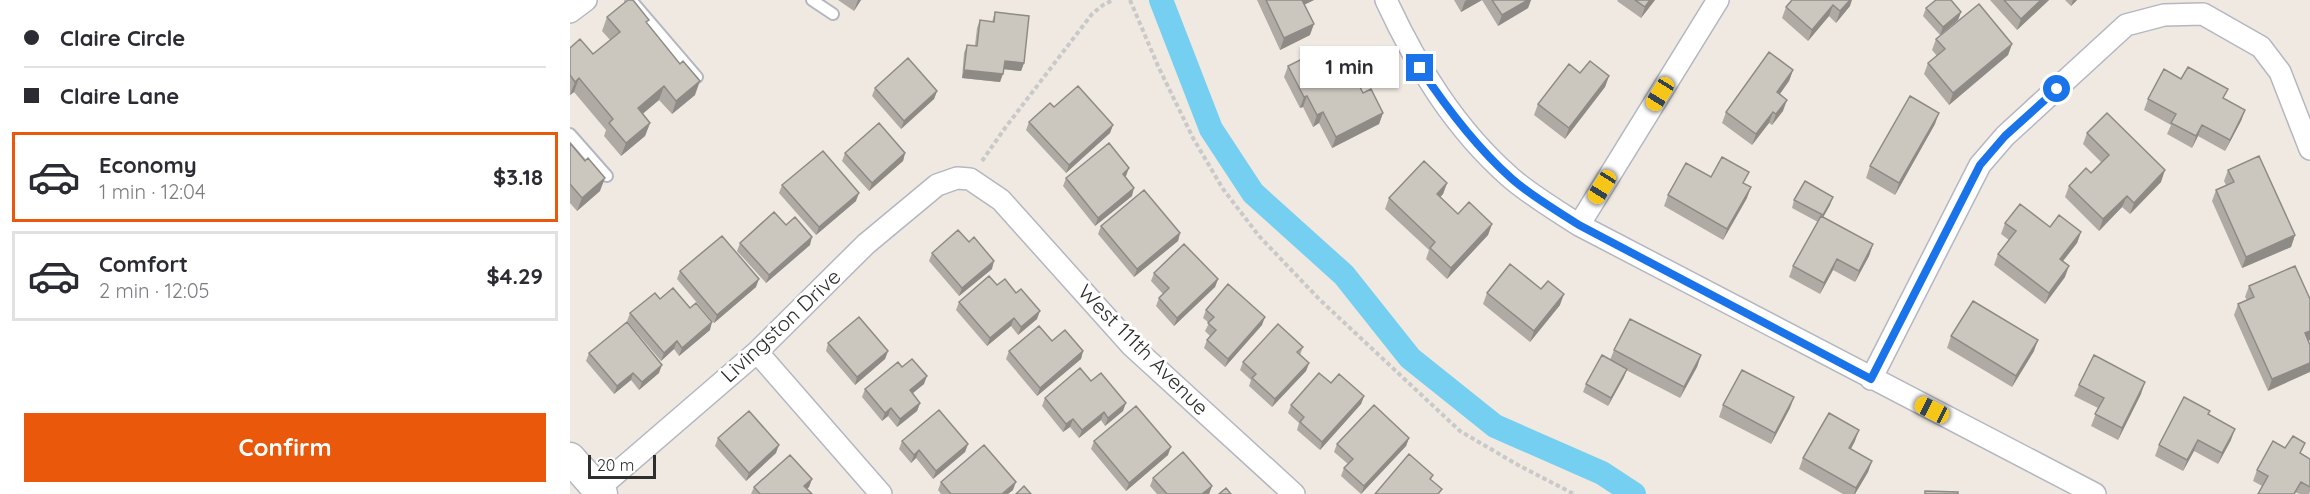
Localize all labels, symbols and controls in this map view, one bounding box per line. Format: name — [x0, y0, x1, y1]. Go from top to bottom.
text: Claire Circle — [60, 24, 185, 52]
callout: 1 min — [1300, 47, 1399, 89]
text: 1 min — [1325, 54, 1374, 79]
route end — [1406, 54, 1433, 81]
car — [1643, 74, 1677, 114]
route start — [2043, 75, 2070, 102]
text: Claire Lane — [60, 82, 179, 110]
icon: car — [27, 150, 81, 204]
text: Economy — [99, 151, 197, 179]
text: $3.18 — [493, 163, 543, 191]
car — [1585, 167, 1619, 207]
text: 1 min · 12:04 — [99, 179, 205, 204]
icon: car — [27, 249, 81, 303]
text: Comfort — [99, 250, 188, 278]
text: $4.29 — [486, 262, 543, 290]
street label: Livingston Drive — [715, 263, 846, 387]
text: 2 min · 12:05 — [99, 278, 209, 303]
street label: West 111th Avenue — [1073, 278, 1215, 420]
car — [1912, 394, 1952, 426]
button: Confirm — [24, 413, 546, 482]
scale bar — [588, 452, 656, 480]
text: 20 m — [597, 455, 634, 475]

